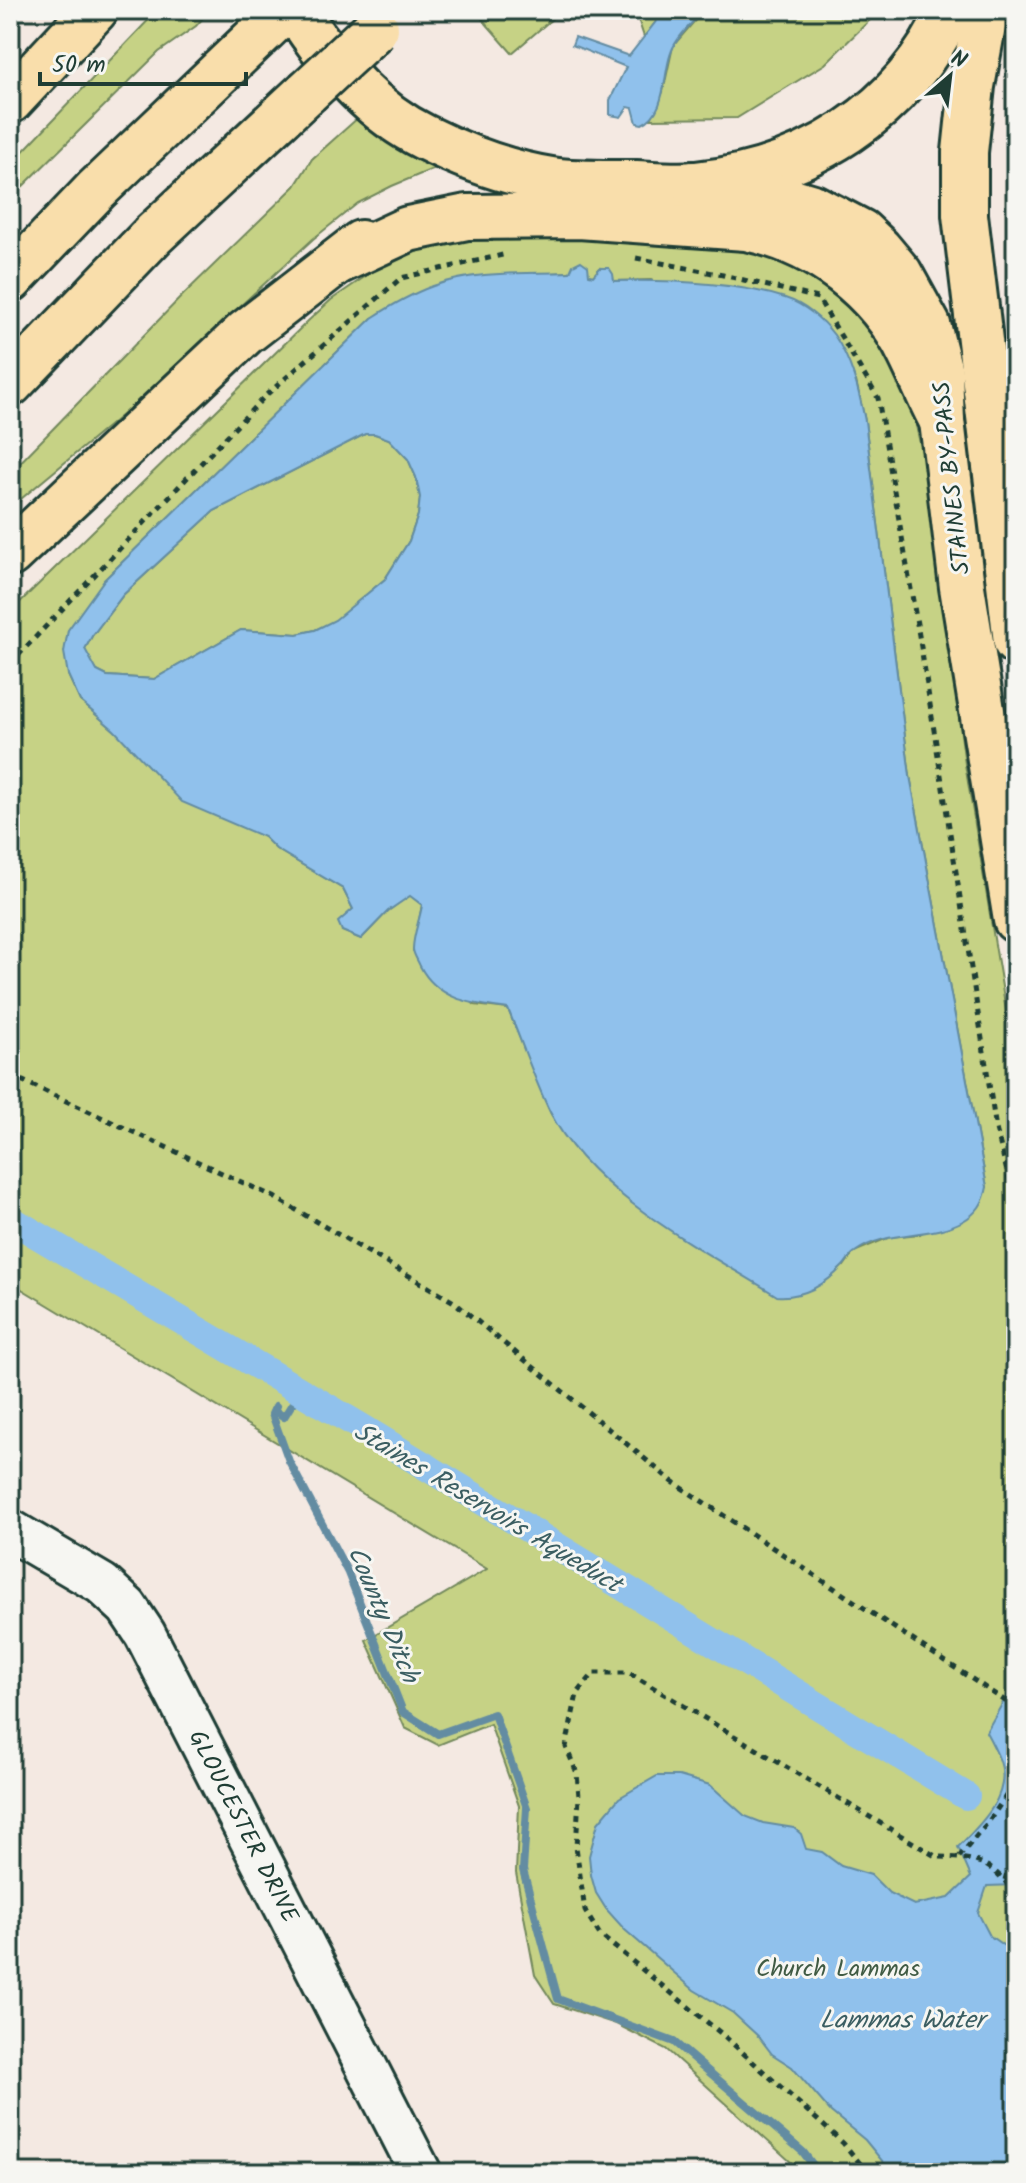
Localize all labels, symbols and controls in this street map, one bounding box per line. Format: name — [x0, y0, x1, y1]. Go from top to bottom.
scale bar — [40, 36, 246, 86]
north arrow — [910, 36, 990, 116]
text: N — [944, 42, 973, 79]
text: 50 m — [52, 46, 106, 85]
street label: STAINES BY-PASS — [923, 379, 982, 576]
water label: Staines Reservoirs Aqueduct — [345, 1412, 632, 1608]
water label: County Ditch — [335, 1540, 431, 1692]
street label: GLOUCESTER DRIVE — [177, 1723, 309, 1931]
park label: Church Lammas — [756, 1950, 920, 1989]
water label: Lammas Water — [820, 2000, 990, 2042]

